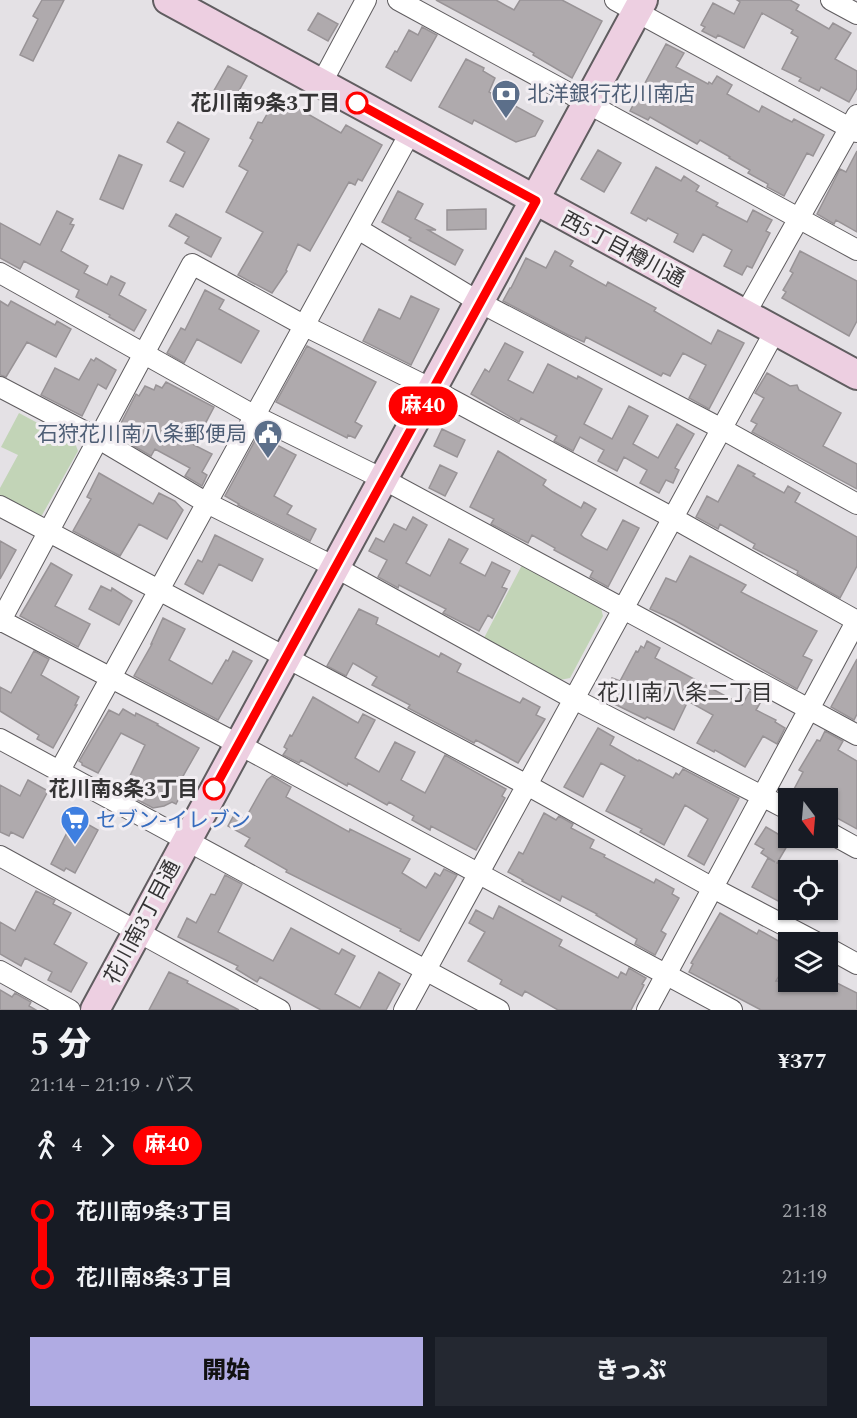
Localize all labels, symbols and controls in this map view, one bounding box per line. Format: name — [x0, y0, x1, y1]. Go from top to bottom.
bank icon: 北洋銀行花川南店 — [490, 78, 522, 120]
place label: 北洋銀行花川南店 — [527, 79, 695, 111]
place label: 花川南9条3丁目 — [190, 88, 340, 120]
marker: 花川南9条3丁目 — [346, 92, 368, 114]
street label: 西5丁目樽川通 — [555, 204, 690, 296]
line badge: 麻40 — [388, 386, 458, 426]
text: 麻40 — [401, 390, 445, 422]
public building icon: 石狩花川南八条郵便局 — [252, 418, 284, 460]
place label: 石狩花川南八条郵便局 — [37, 419, 247, 451]
district label: 花川南八条二丁目 — [597, 677, 773, 710]
place label: 花川南8条3丁目 — [48, 774, 198, 806]
marker: 花川南8条3丁目 — [203, 778, 225, 800]
north arrow — [778, 788, 838, 848]
map controls — [778, 788, 838, 992]
supermarket icon: セブン-イレブン — [59, 804, 91, 846]
place label: セブン-イレブン — [96, 805, 251, 837]
street label: 花川南3丁目通 — [97, 855, 189, 990]
button: locate — [778, 860, 838, 920]
button: layers — [778, 932, 838, 992]
text: 5 分 — [30, 1020, 91, 1070]
text: ¥377 — [778, 1045, 827, 1078]
text: 21:14 – 21:19 · バス — [30, 1070, 195, 1100]
icon: walk — [30, 1129, 63, 1162]
icon: forward — [91, 1129, 124, 1162]
text: 麻40 — [145, 1129, 190, 1161]
text: 4 — [72, 1130, 82, 1160]
text: 花川南9条3丁目 — [76, 1196, 233, 1229]
text: 21:18 — [782, 1196, 827, 1226]
text: 花川南8条3丁目 — [76, 1262, 233, 1295]
text: 21:19 — [782, 1262, 827, 1292]
button: 開始 — [30, 1337, 423, 1406]
button: きっぷ — [435, 1337, 827, 1406]

